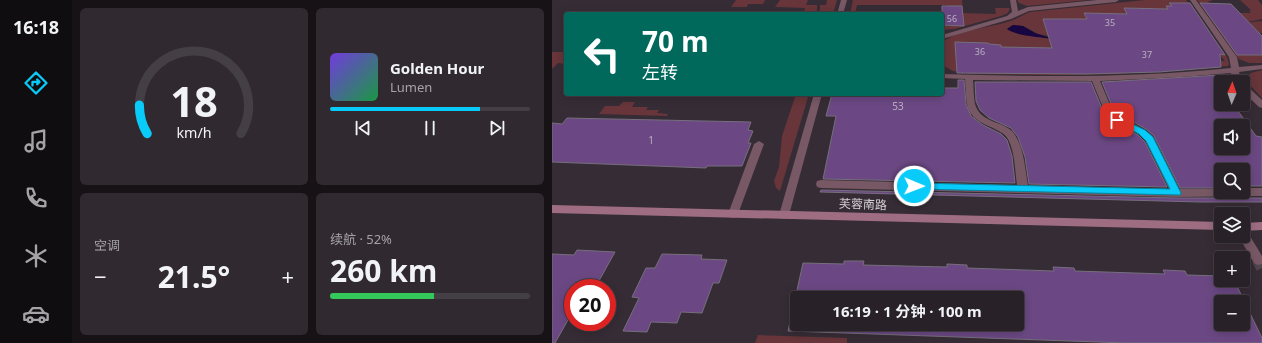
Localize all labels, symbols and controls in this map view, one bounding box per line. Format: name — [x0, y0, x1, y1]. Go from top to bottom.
house number: 56 — [947, 12, 957, 25]
text: 16:18 — [13, 15, 59, 39]
house number: 35 — [1105, 16, 1115, 29]
text: 70 m — [642, 22, 709, 60]
icon: left — [576, 28, 628, 80]
house number: 36 — [975, 45, 985, 58]
house number: 37 — [1142, 48, 1152, 61]
text: Golden Hour — [390, 58, 484, 78]
text: 左转 — [642, 60, 678, 84]
icon: directions — [22, 69, 50, 97]
text: 18 — [170, 73, 218, 129]
north arrow — [1214, 75, 1250, 111]
map controls — [1214, 75, 1250, 331]
text: Lumen — [390, 78, 432, 96]
house number: 53 — [892, 99, 904, 113]
pin — [1100, 103, 1134, 137]
icon: arrive — [1106, 109, 1128, 131]
icon: previous — [352, 117, 374, 139]
icon: pause — [419, 117, 441, 139]
icon: next — [486, 117, 508, 139]
button: sound — [1214, 119, 1250, 155]
text: km/h — [176, 123, 212, 142]
icon: music — [22, 127, 50, 155]
house number: 1 — [648, 133, 654, 147]
button: search — [1214, 163, 1250, 199]
position arrow — [893, 165, 935, 207]
icon: phone — [22, 184, 50, 212]
street label: 芙蓉南路 — [839, 195, 887, 213]
button: layers — [1214, 207, 1250, 243]
text: 续航 · 52% — [330, 230, 392, 248]
text: 空调 — [94, 236, 120, 254]
icon: climate — [22, 242, 50, 270]
text: 260 km — [330, 250, 437, 291]
button: + — [1214, 251, 1250, 287]
text: 21.5° — [158, 256, 230, 297]
text: − — [94, 261, 107, 291]
text: + — [281, 261, 294, 291]
speed limit sign: 20 — [564, 279, 616, 331]
button: − — [1214, 295, 1250, 331]
icon: car — [22, 300, 50, 328]
text: 16:19 · 1 分钟 · 100 m — [832, 301, 982, 321]

